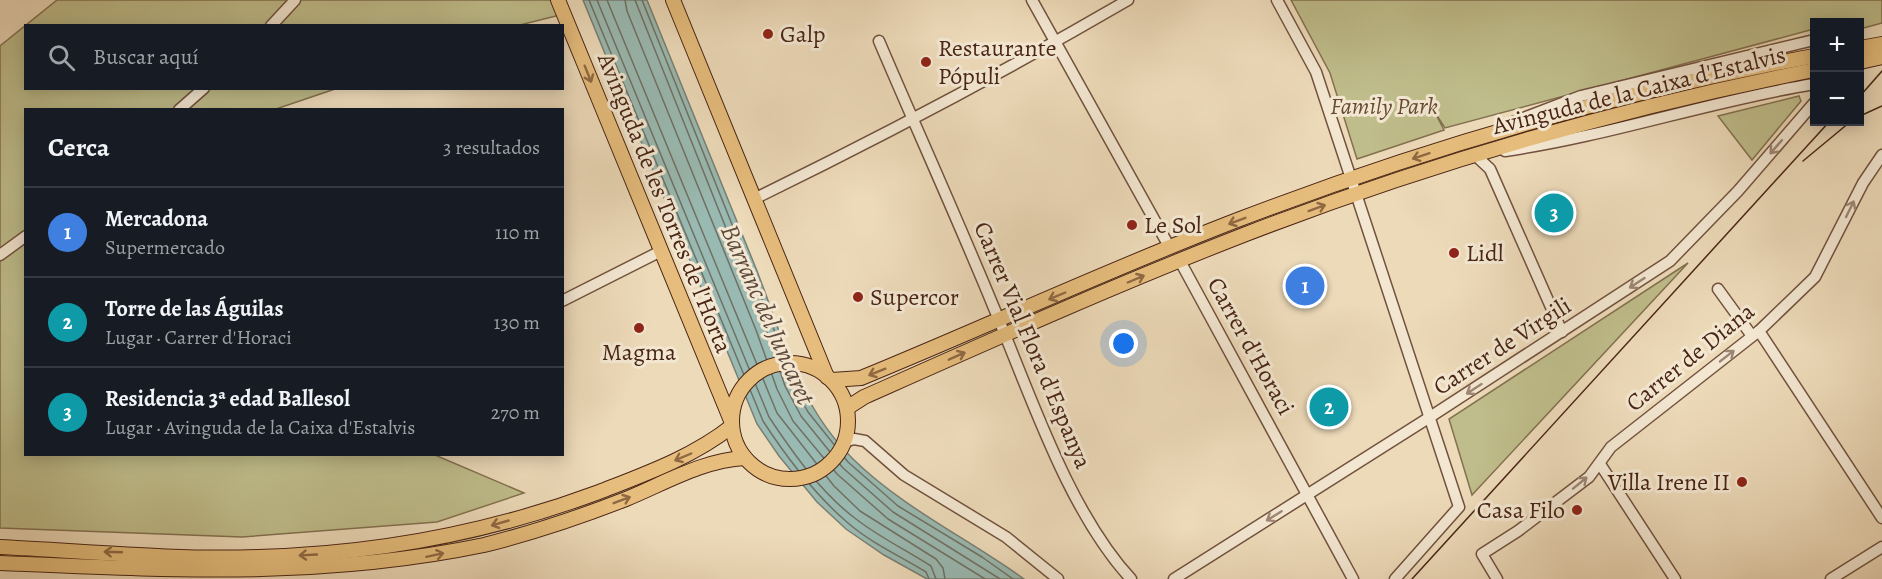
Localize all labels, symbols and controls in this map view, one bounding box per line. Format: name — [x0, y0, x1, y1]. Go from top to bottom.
place label: Galp — [780, 18, 825, 50]
map controls — [1810, 18, 1864, 126]
button: + — [1810, 18, 1864, 72]
search box — [24, 24, 564, 90]
marker: Galp — [761, 27, 775, 41]
place label: Restaurante Pópuli — [938, 32, 1056, 92]
street label: Avinguda de la Caixa d'Estalvis — [1488, 38, 1789, 142]
icon: search — [45, 41, 78, 74]
text: Buscar aquí — [93, 42, 199, 72]
street label: Avinguda de les Torres de l'Horta — [590, 47, 740, 358]
marker: Restaurante Pópuli — [919, 55, 933, 69]
one-way arrow — [583, 64, 594, 82]
button: − — [1810, 72, 1864, 126]
park label: Family Park — [1330, 90, 1438, 122]
text: Cerca — [48, 130, 110, 165]
text: 3 resultados — [443, 134, 540, 161]
one-way arrow — [1769, 139, 1783, 154]
one-way arrow — [1412, 151, 1431, 162]
pin: 3 — [1534, 190, 1574, 236]
one-way arrow — [1845, 201, 1857, 219]
one-way arrow — [1307, 202, 1326, 213]
text: Mercadona — [105, 204, 208, 234]
place label: Le Sol — [1144, 209, 1202, 241]
one-way arrow — [1228, 216, 1246, 227]
street label: Carrer Vial Flora d'Espanya — [966, 217, 1100, 474]
marker: Le Sol — [1125, 218, 1139, 232]
text: 1 — [64, 219, 71, 246]
text: 110 m — [495, 219, 540, 246]
water label: Barranc del Juncaret — [712, 219, 824, 411]
text: Supermercado — [105, 234, 225, 261]
place label: Lidl — [1466, 237, 1504, 269]
marker: Lidl — [1447, 246, 1461, 260]
pin: 1 — [1286, 264, 1324, 308]
street label: Carrer d'Horaci — [1200, 271, 1302, 421]
one-way arrow — [1126, 273, 1145, 284]
one-way arrow — [1630, 277, 1646, 289]
place label: Supercor — [870, 281, 959, 313]
street label: Carrer de Virgili — [1427, 289, 1577, 403]
marker: Supercor — [851, 290, 865, 304]
one-way arrow — [1048, 291, 1067, 302]
text: Torre de las Águilas — [105, 294, 283, 324]
street label: Carrer de Diana — [1619, 295, 1762, 419]
text: 2 — [63, 309, 72, 336]
text: 130 m — [494, 309, 540, 336]
marker: Magma — [632, 321, 646, 335]
text: Lugar · Carrer d'Horaci — [105, 324, 292, 351]
your location — [1109, 329, 1138, 358]
place label: Magma — [602, 336, 677, 368]
one-way arrow — [1719, 349, 1735, 362]
one-way arrow — [947, 350, 965, 361]
one-way arrow — [868, 367, 887, 378]
one-way arrow — [1466, 383, 1483, 395]
text: Residencia 3ª edad Ballesol — [105, 384, 350, 414]
pin: 2 — [1310, 384, 1348, 430]
text: 3 — [63, 399, 72, 426]
text: 270 m — [491, 399, 540, 426]
text: Lugar · Avinguda de la Caixa d'Estalvis — [105, 414, 415, 441]
one-way arrow — [674, 452, 693, 463]
place label: Villa Irene II — [1607, 466, 1730, 498]
marker: Villa Irene II — [1735, 475, 1749, 489]
one-way arrow — [1572, 477, 1588, 490]
one-way arrow — [612, 494, 631, 505]
place label: Casa Filo — [1477, 494, 1565, 526]
marker: Casa Filo — [1570, 503, 1584, 517]
one-way arrow — [1266, 511, 1283, 523]
one-way arrow — [491, 518, 510, 530]
one-way arrow — [104, 546, 123, 557]
one-way arrow — [298, 549, 318, 560]
one-way arrow — [425, 549, 444, 560]

